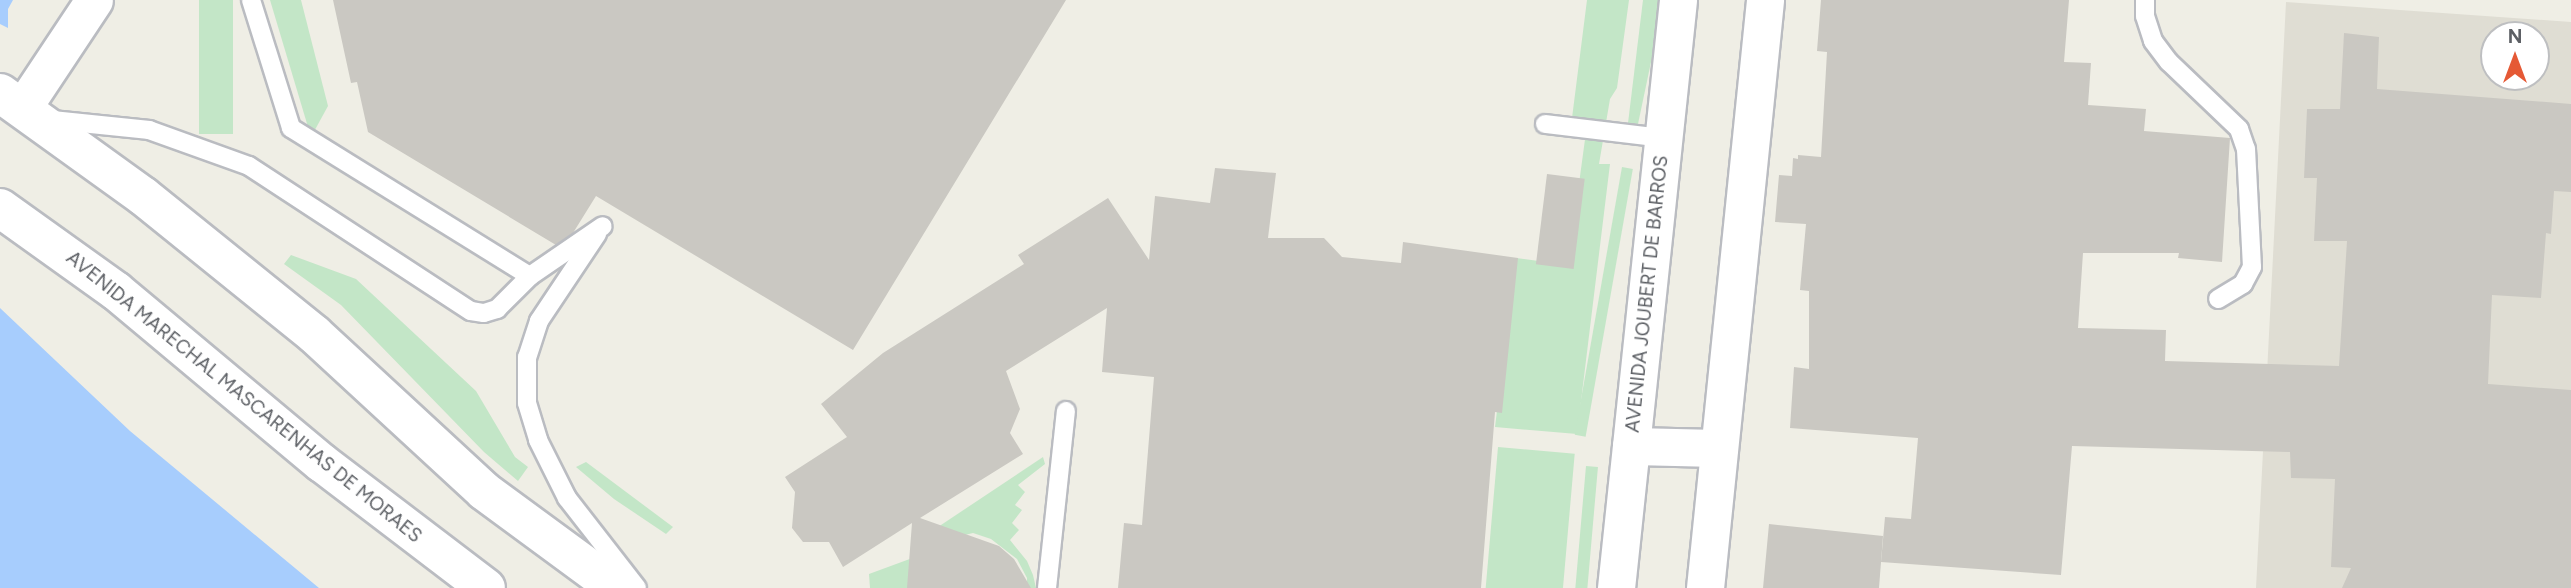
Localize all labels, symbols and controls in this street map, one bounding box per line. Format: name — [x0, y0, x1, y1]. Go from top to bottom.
north arrow — [2480, 21, 2550, 91]
text: N — [2508, 25, 2522, 48]
street label: AVENIDA JOUBERT DE BARROS — [1621, 154, 1673, 434]
street label: AVENIDA MARECHAL MASCARENHAS DE MORAES — [62, 246, 426, 548]

